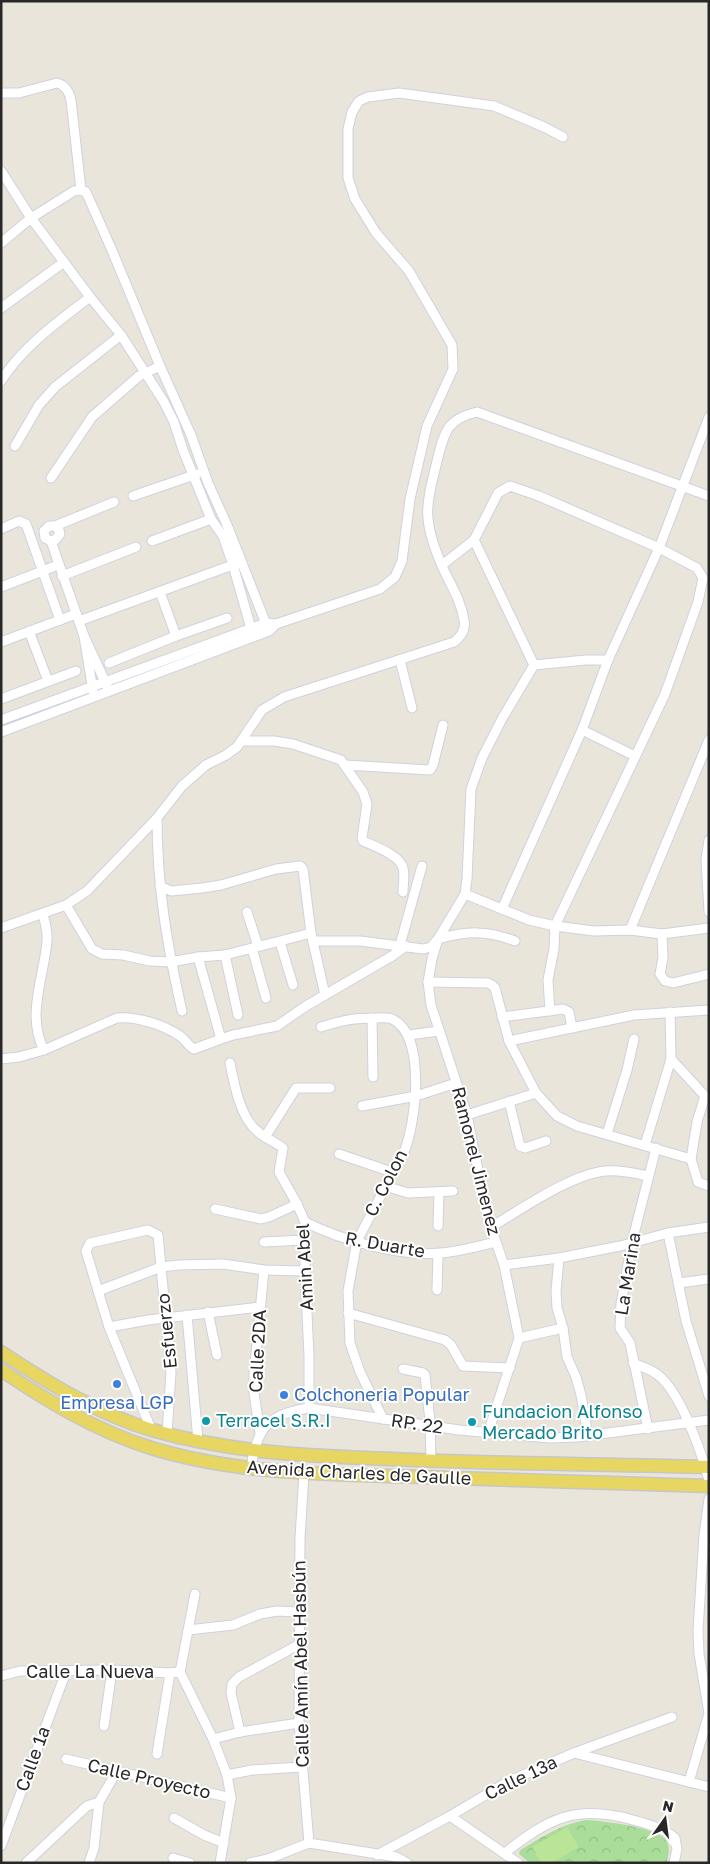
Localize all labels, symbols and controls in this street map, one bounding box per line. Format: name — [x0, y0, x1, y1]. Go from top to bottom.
street label: Ramonel Jimenez — [448, 1084, 506, 1237]
street label: C. Colon — [359, 1145, 411, 1220]
street label: Amin Abel — [291, 1222, 317, 1311]
street label: R. Duarte — [343, 1226, 427, 1262]
street label: La Marina — [610, 1231, 644, 1317]
street label: Esfuerzo — [151, 1292, 181, 1370]
street label: Calle 2DA — [244, 1309, 270, 1393]
marker: Empresa LGP — [111, 1378, 123, 1390]
place label: Colchoneria Popular — [294, 1383, 470, 1405]
marker: Colchoneria Popular — [278, 1389, 290, 1401]
place label: Empresa LGP — [60, 1391, 174, 1413]
place label: Fundacion Alfonso Mercado Brito — [482, 1400, 643, 1443]
street label: RP. 22 — [390, 1408, 445, 1438]
place label: Terracel S.R.I — [216, 1409, 331, 1431]
marker: Terracel S.R.I — [200, 1415, 212, 1427]
marker: Fundacion Alfonso Mercado Brito — [466, 1416, 478, 1428]
street label: Avenida Charles de Gaulle — [246, 1455, 472, 1489]
street label: Calle Amín Abel Hasbún — [287, 1560, 313, 1768]
street label: Calle La Nueva — [26, 1660, 154, 1682]
street label: Calle 1a — [10, 1723, 54, 1794]
street label: Calle 13a — [481, 1750, 560, 1804]
street label: Calle Proyecto — [85, 1753, 213, 1803]
north arrow — [640, 1794, 690, 1844]
text: N — [661, 1796, 675, 1815]

